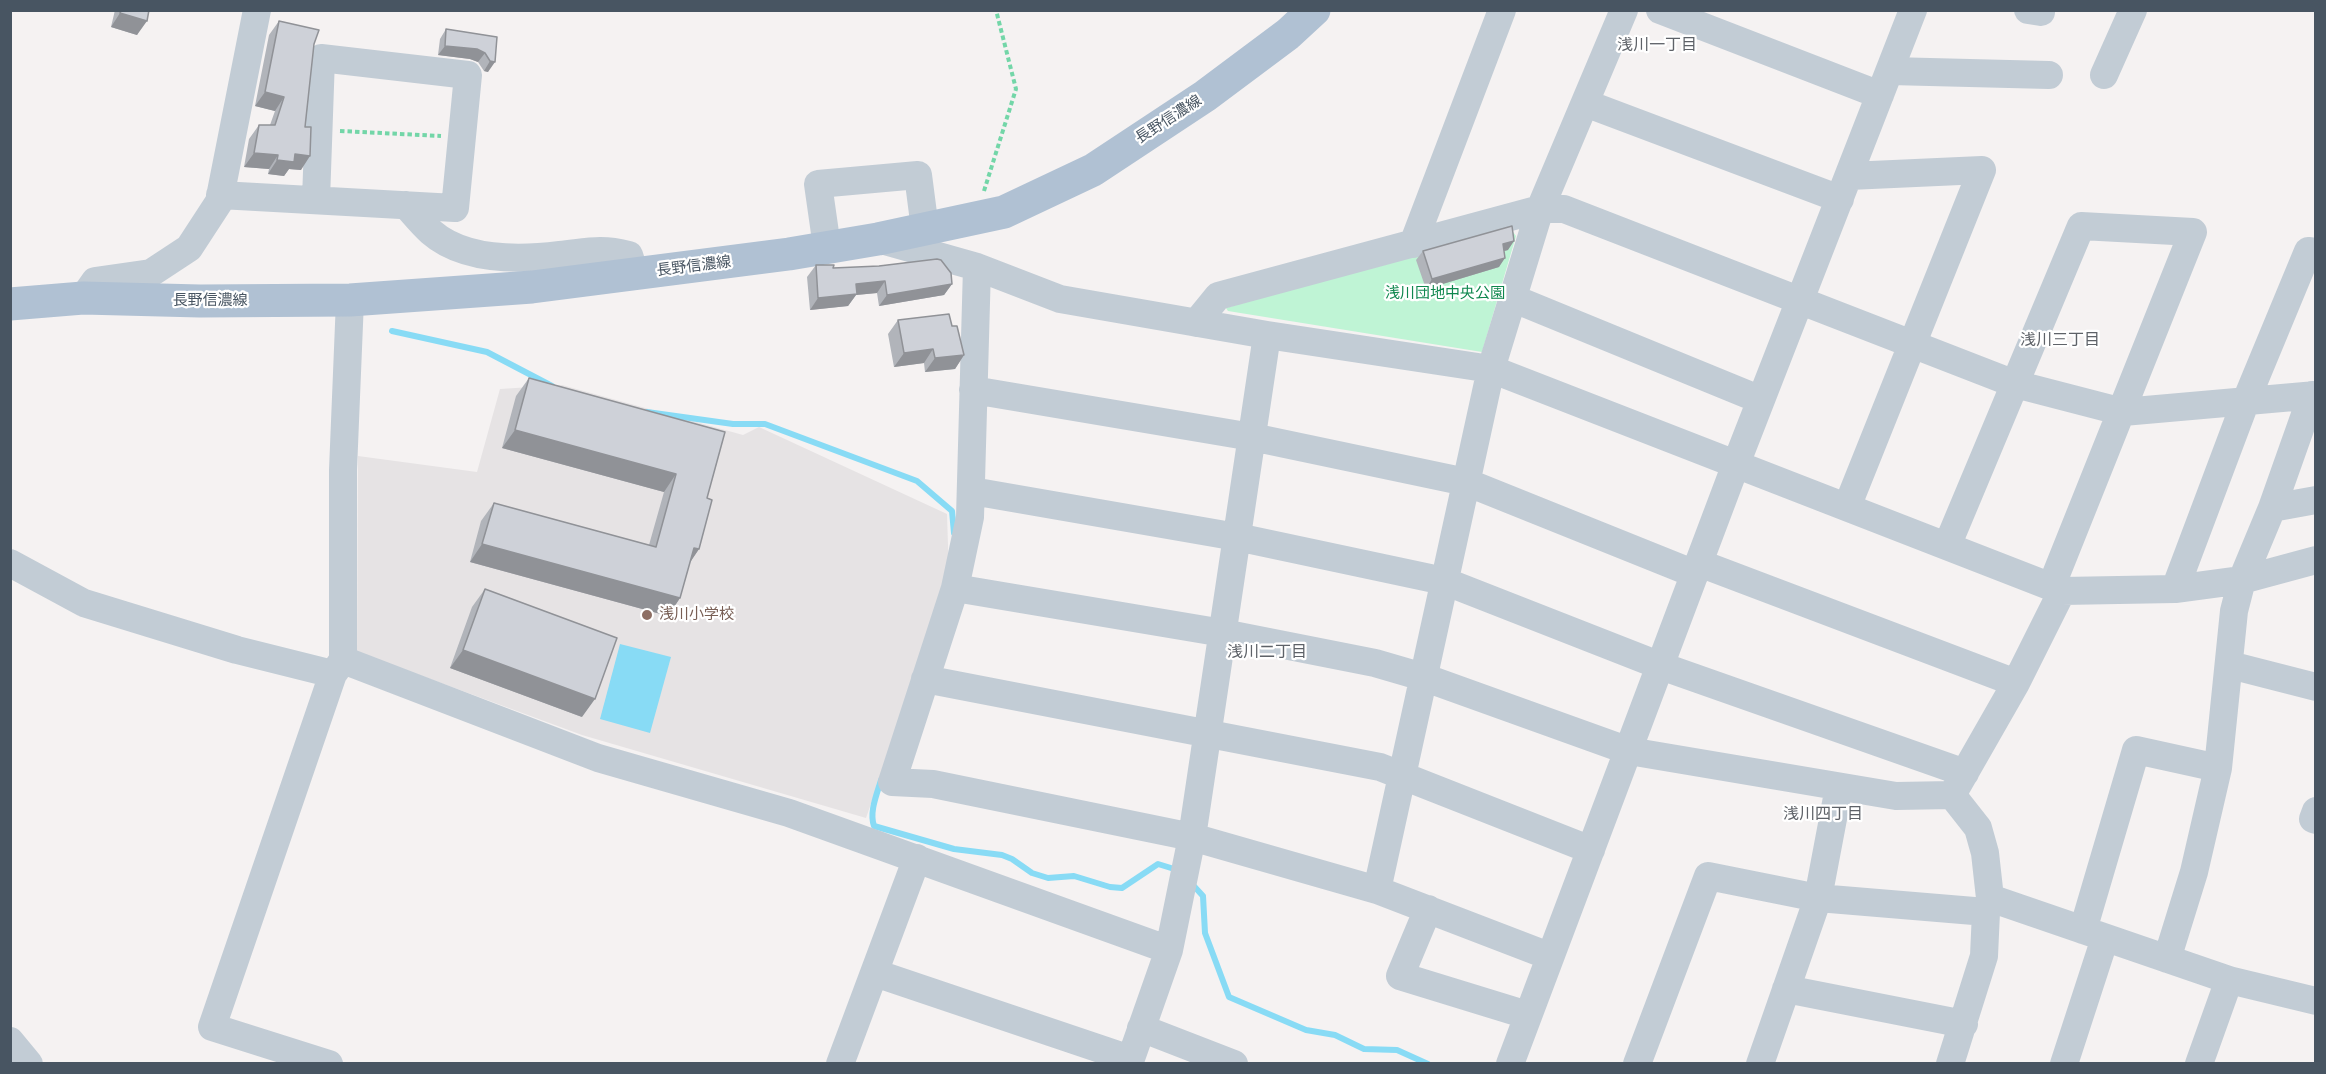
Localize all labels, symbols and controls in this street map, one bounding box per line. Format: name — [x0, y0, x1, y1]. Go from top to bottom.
district label: 浅川一丁目 — [1617, 36, 1697, 56]
street label: 長野信濃線 — [1133, 92, 1205, 148]
street label: 長野信濃線 — [656, 253, 732, 281]
park label: 浅川団地中央公園 — [1385, 285, 1505, 303]
street label: 長野信濃線 — [173, 292, 247, 310]
district label: 浅川三丁目 — [2020, 331, 2100, 351]
place label: 浅川小学校 — [659, 606, 734, 624]
marker: 浅川小学校 — [640, 608, 654, 622]
district label: 浅川二丁目 — [1227, 643, 1307, 663]
district label: 浅川四丁目 — [1783, 805, 1863, 825]

